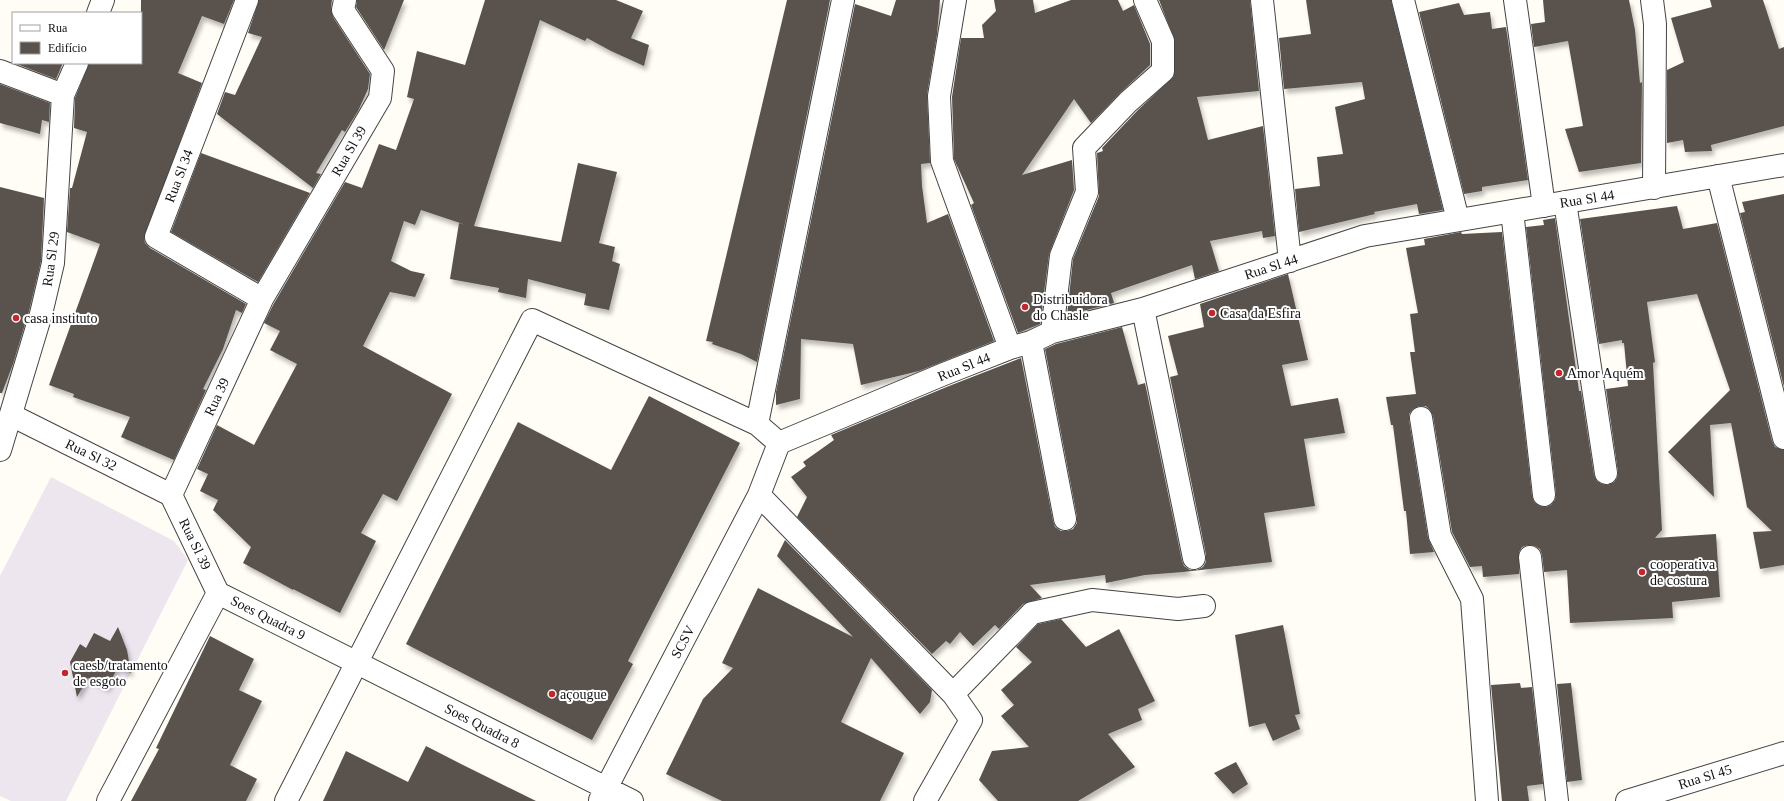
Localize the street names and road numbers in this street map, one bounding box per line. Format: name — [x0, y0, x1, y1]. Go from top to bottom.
street label: Rua Sl 39 — [329, 123, 369, 179]
street label: Rua Sl 34 — [162, 148, 196, 204]
street label: Rua Sl 44 — [1559, 187, 1615, 211]
street label: Rua Sl 29 — [40, 231, 62, 287]
street label: Rua Sl 44 — [1242, 251, 1300, 283]
street label: Rua Sl 44 — [936, 350, 992, 384]
street label: Rua 39 — [202, 376, 232, 418]
street label: Rua Sl 32 — [63, 436, 119, 474]
street label: Rua Sl 39 — [176, 516, 214, 572]
street label: Soes Quadra 9 — [228, 593, 308, 643]
street label: SCSV — [668, 623, 698, 661]
street label: Soes Quadra 8 — [442, 701, 522, 751]
street label: Rua Sl 45 — [1676, 762, 1734, 792]

